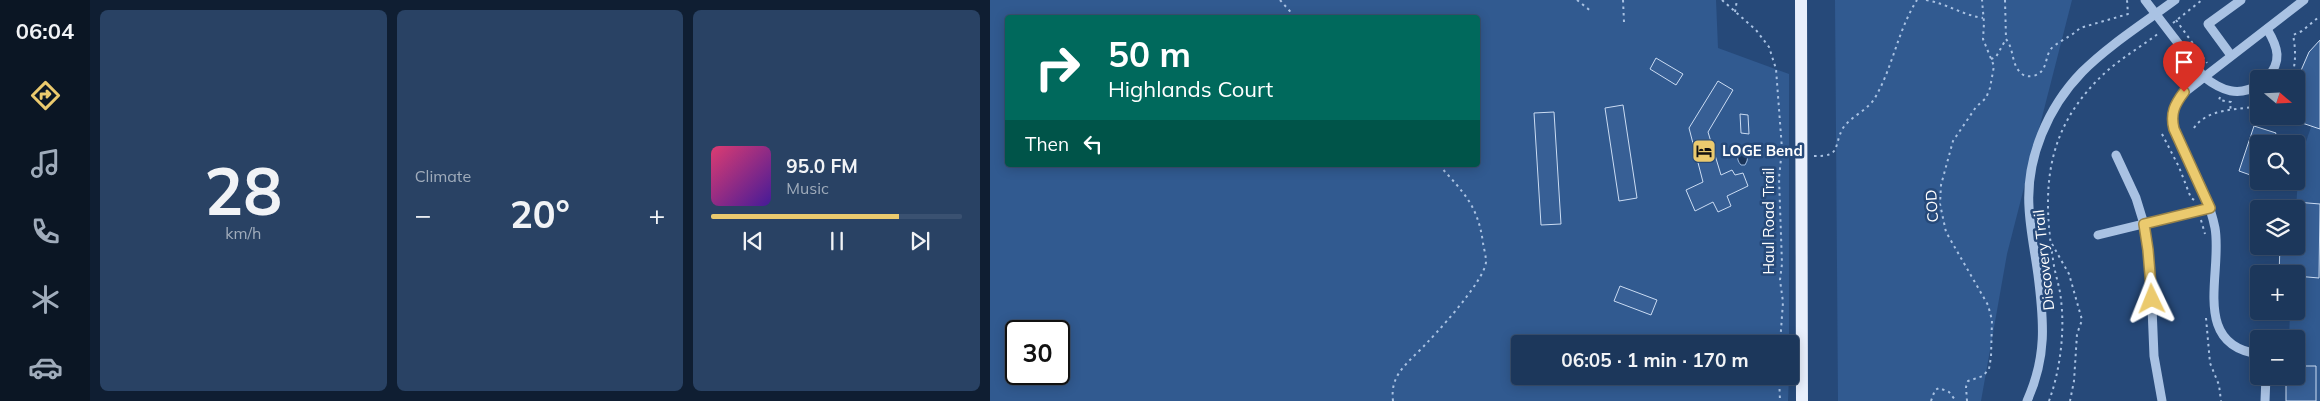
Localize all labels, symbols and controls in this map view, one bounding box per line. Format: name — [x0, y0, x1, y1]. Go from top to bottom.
text: 06:04 — [16, 17, 74, 45]
text: 50 m — [1108, 32, 1191, 76]
icon: right — [1025, 35, 1090, 100]
pin — [2163, 41, 2205, 92]
icon: arrive — [2170, 48, 2198, 76]
north arrow — [2250, 70, 2305, 125]
map controls — [2250, 70, 2305, 385]
text: Highlands Court — [1108, 75, 1273, 103]
icon: directions — [28, 78, 63, 113]
icon: left — [1079, 130, 1107, 158]
text: Then — [1025, 132, 1069, 156]
button: search — [2250, 135, 2305, 190]
hotel icon: LOGE Bend — [1691, 138, 1717, 164]
place label: LOGE Bend — [1722, 141, 1803, 160]
icon: music — [28, 146, 63, 181]
text: 28 — [204, 150, 282, 231]
text: 95.0 FM — [786, 154, 858, 178]
text: Climate — [415, 166, 471, 186]
street label: Haul Road Trail — [1759, 168, 1778, 274]
text: Music — [786, 178, 829, 198]
street label: COD — [1921, 189, 1942, 223]
text: 20° — [510, 190, 570, 238]
text: − — [415, 197, 431, 232]
text: + — [649, 197, 665, 232]
button: layers — [2250, 200, 2305, 255]
street label: Discovery Trail — [2029, 209, 2058, 311]
icon: phone — [28, 214, 63, 249]
text: km/h — [225, 223, 261, 243]
icon: previous — [739, 227, 767, 255]
icon: pause — [823, 227, 851, 255]
icon: next — [906, 227, 934, 255]
button: + — [2250, 265, 2305, 320]
position arrow — [2125, 272, 2177, 324]
icon: climate — [28, 282, 63, 317]
speed limit sign: 30 — [1005, 320, 1070, 385]
button: − — [2250, 330, 2305, 385]
text: 06:05 · 1 min · 170 m — [1561, 348, 1749, 372]
icon: car — [28, 350, 63, 385]

